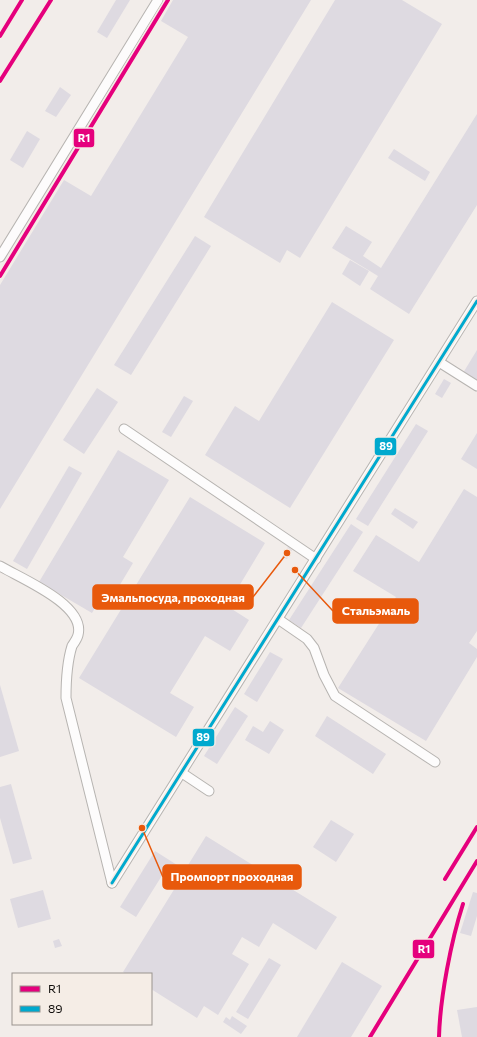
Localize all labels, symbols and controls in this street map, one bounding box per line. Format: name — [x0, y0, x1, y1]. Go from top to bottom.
line badge: R1 — [73, 128, 95, 148]
text: R1 — [78, 131, 90, 144]
line badge: 89 — [374, 437, 397, 456]
text: 89 — [379, 439, 393, 452]
callout: Эмальпосуда, проходная — [93, 585, 253, 609]
text: Эмальпосуда, проходная — [101, 590, 245, 604]
callout: Стальэмаль — [333, 599, 418, 623]
text: Стальэмаль — [342, 603, 411, 617]
line badge: 89 — [192, 728, 215, 747]
text: 89 — [196, 730, 210, 743]
callout: Промпорт проходная — [163, 865, 301, 889]
text: Промпорт проходная — [171, 869, 293, 883]
line badge: R1 — [412, 939, 435, 959]
text: R1 — [418, 942, 430, 955]
legend — [12, 973, 152, 1025]
text: R1 — [48, 981, 61, 995]
text: 89 — [48, 1001, 63, 1015]

